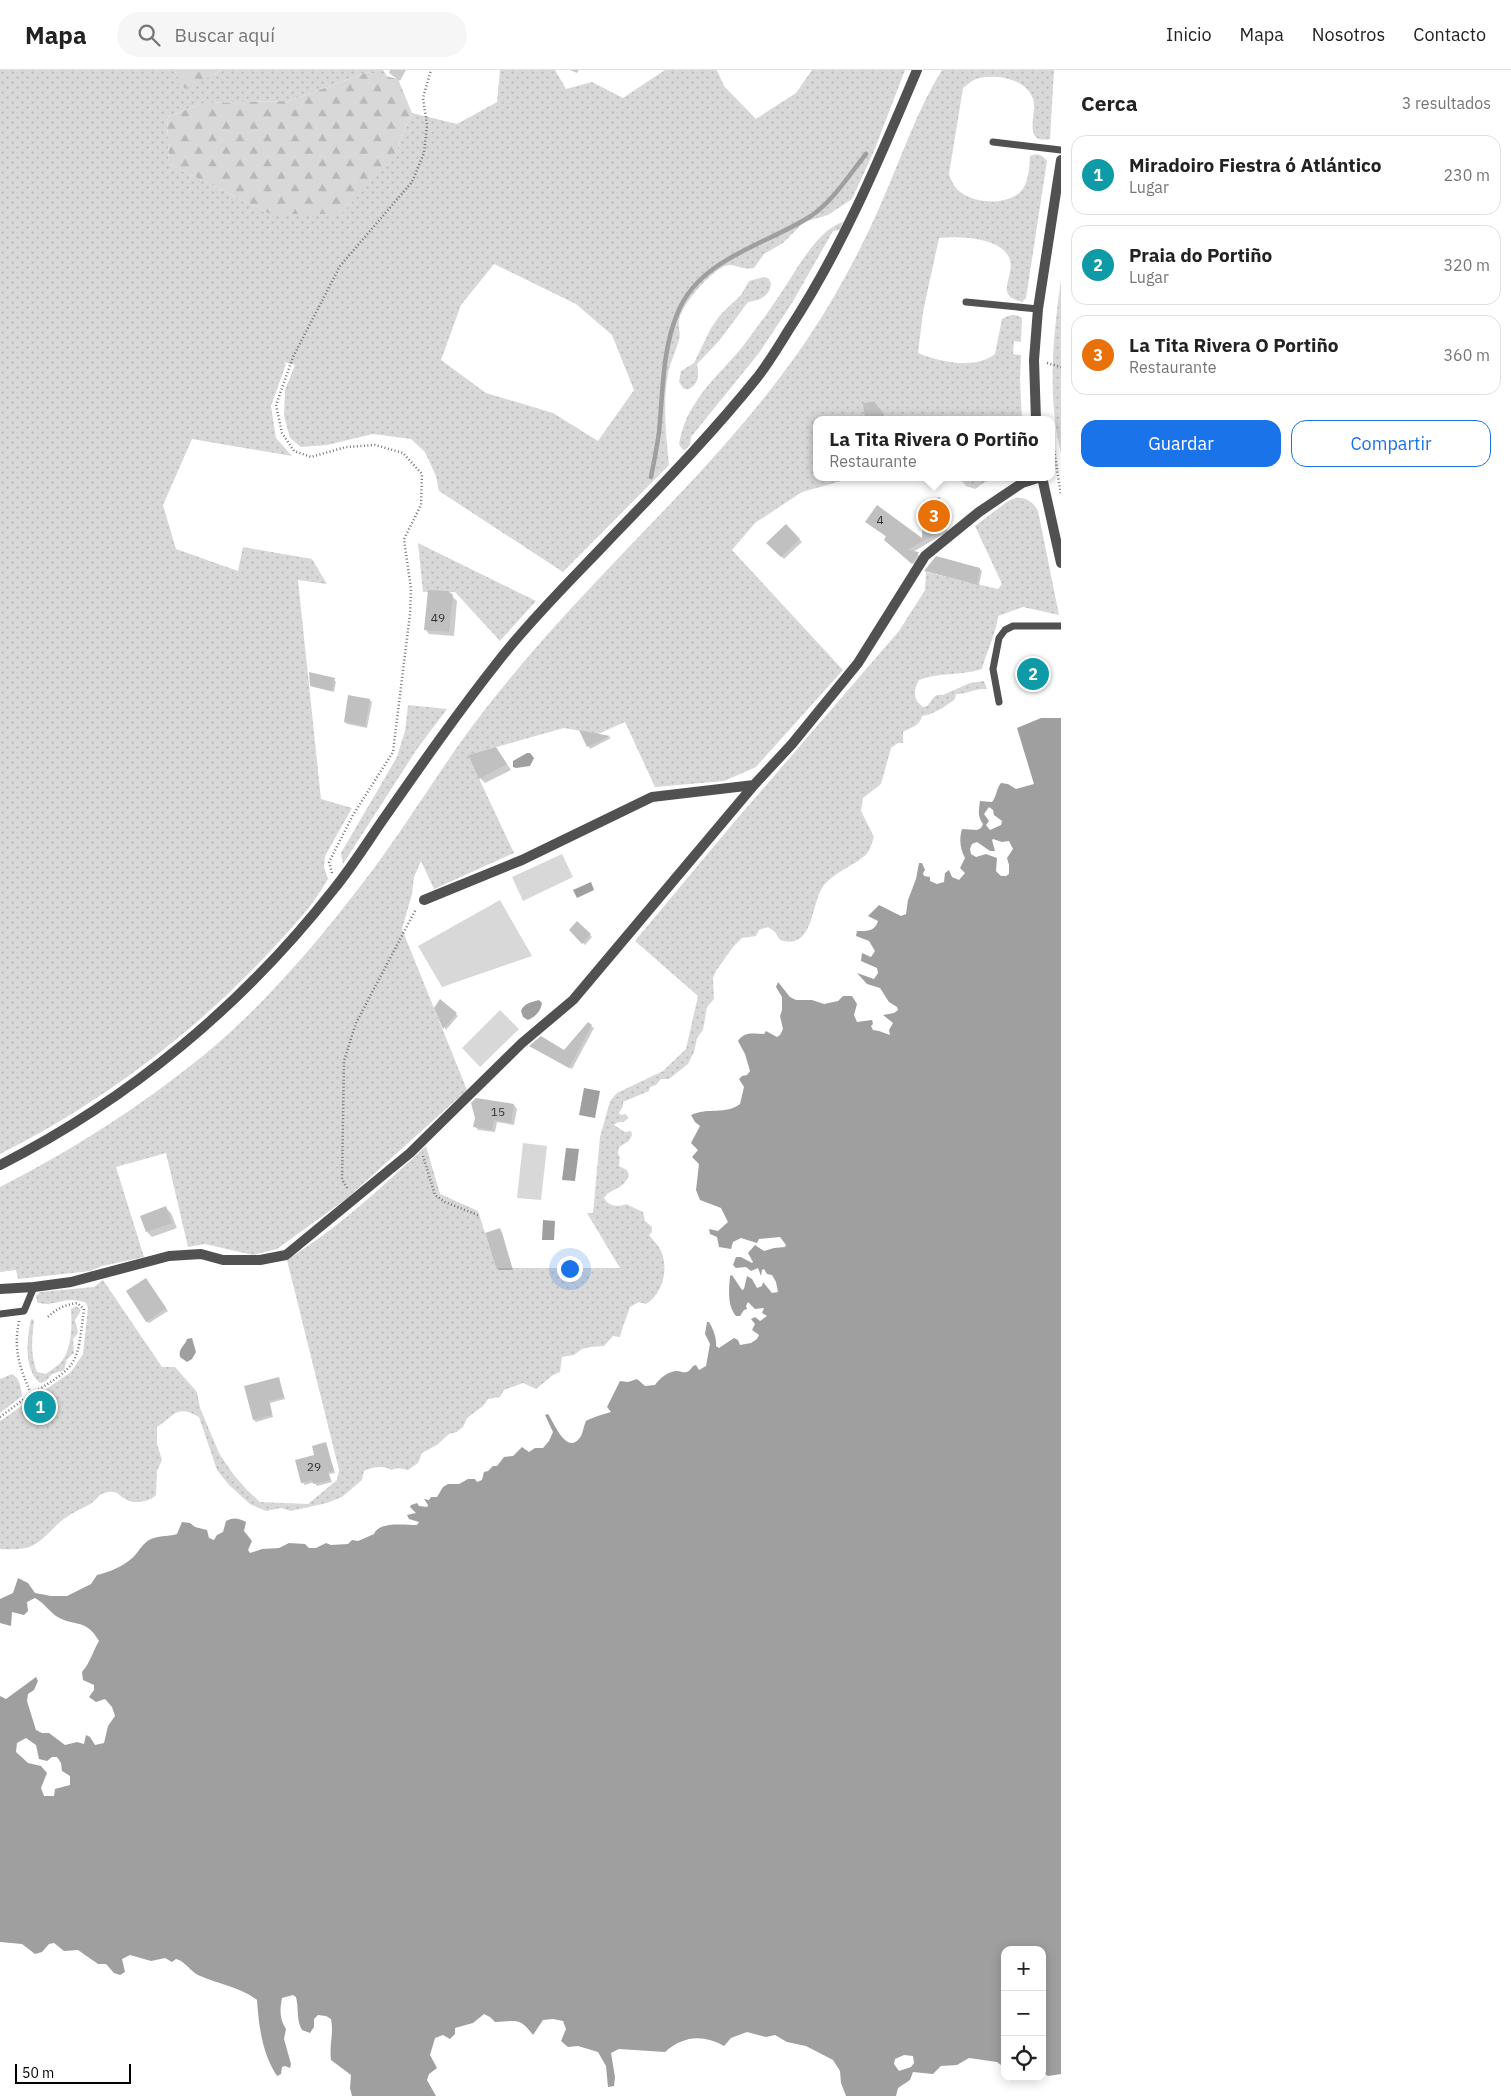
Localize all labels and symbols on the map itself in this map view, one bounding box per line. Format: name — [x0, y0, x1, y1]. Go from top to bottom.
pin: 3 — [918, 497, 950, 535]
house number: 4 — [876, 512, 884, 527]
house number: 49 — [431, 610, 445, 625]
pin: 2 — [1017, 655, 1049, 693]
house number: 15 — [491, 1104, 505, 1119]
your location — [557, 1256, 583, 1282]
pin: 1 — [24, 1388, 56, 1426]
house number: 29 — [307, 1459, 321, 1474]
scale bar — [15, 2061, 131, 2084]

